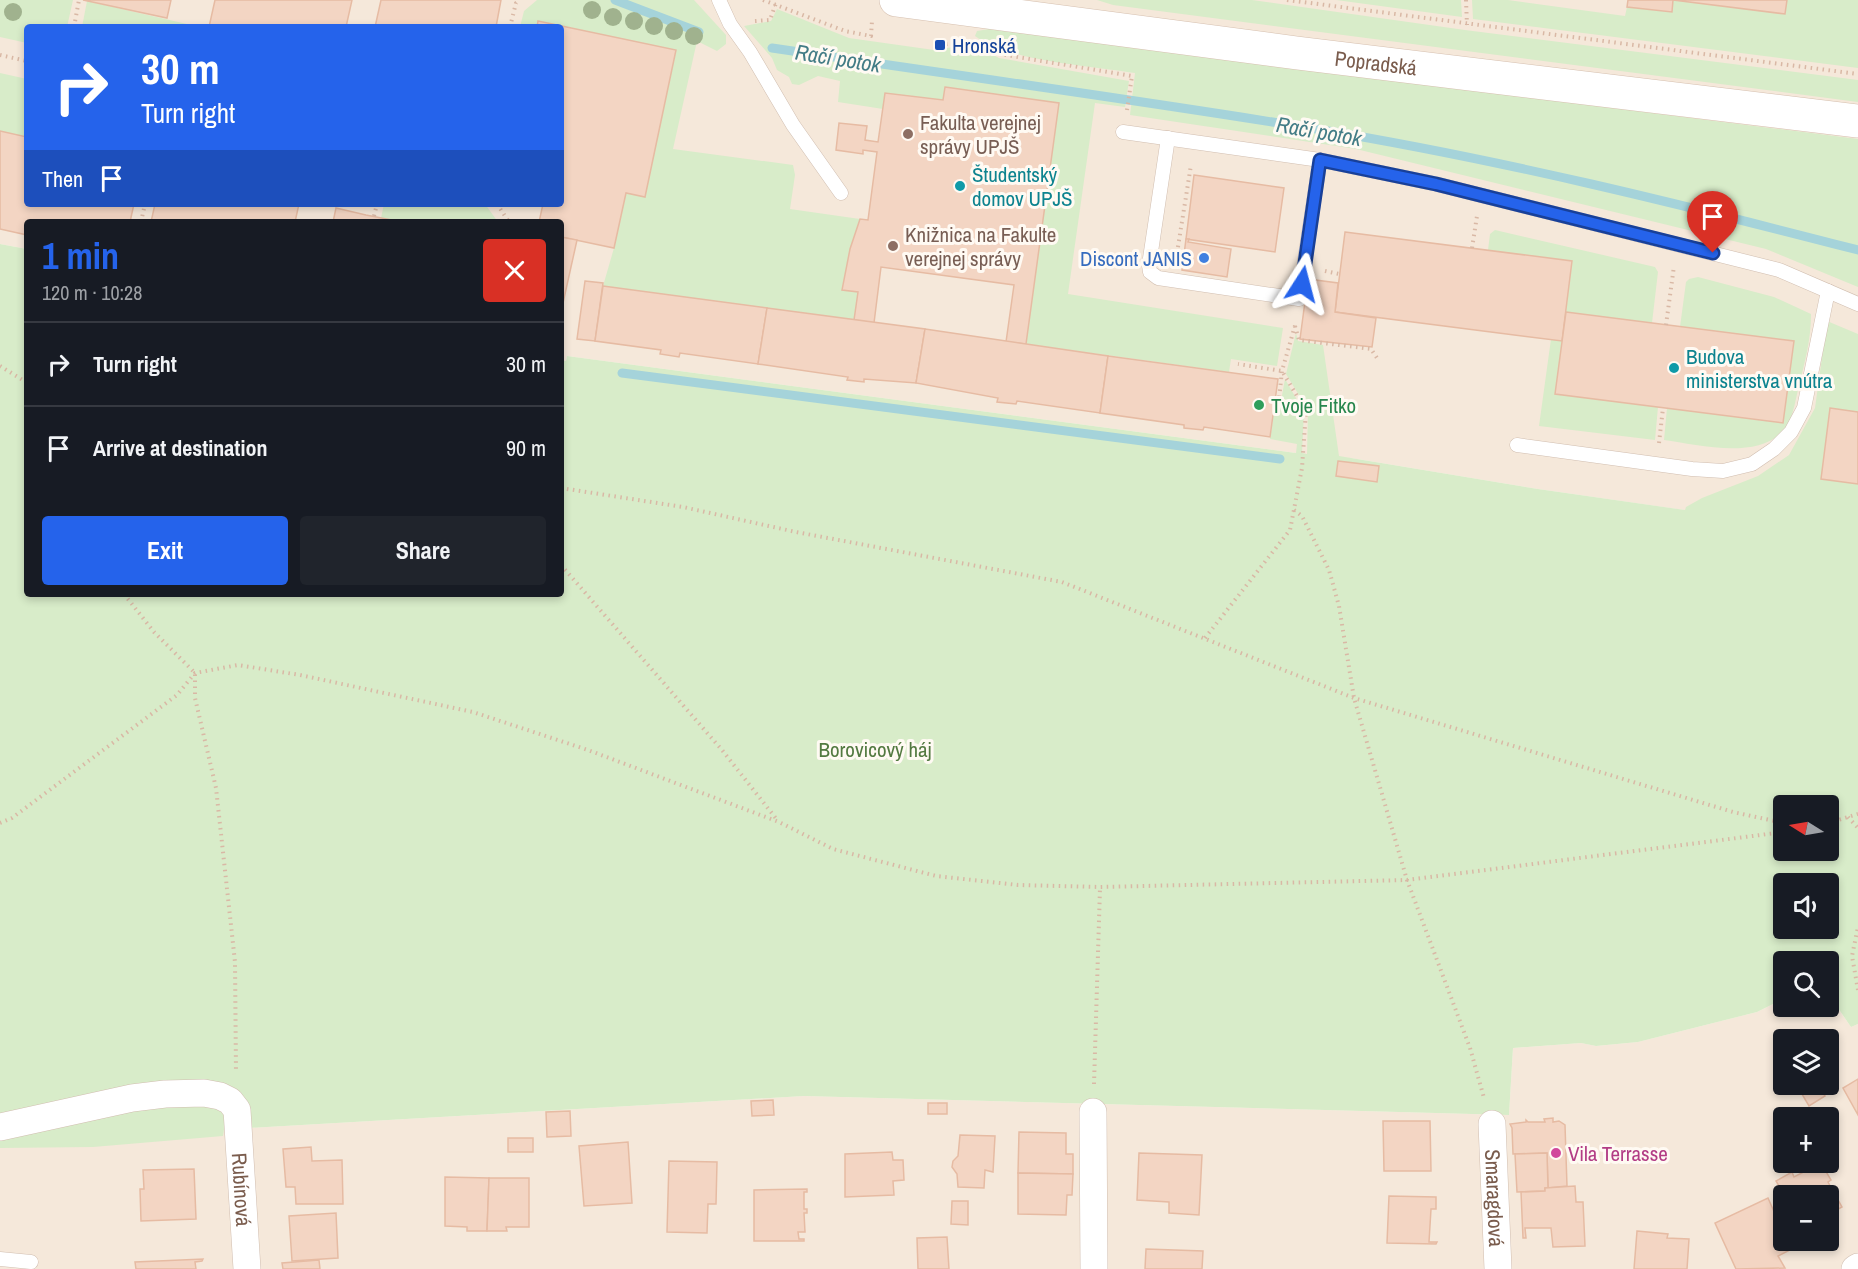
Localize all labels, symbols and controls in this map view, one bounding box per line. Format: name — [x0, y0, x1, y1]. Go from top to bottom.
place label: Hronská — [952, 31, 1017, 60]
water label: Račí potok — [793, 36, 884, 80]
marker: Hronská — [933, 38, 947, 52]
text: 30 m — [141, 41, 220, 97]
street label: Popradská — [1333, 43, 1419, 82]
icon: right — [42, 48, 120, 126]
text: Turn right — [141, 95, 235, 131]
place label: Fakulta verejnej správy UPJŠ — [920, 108, 1041, 161]
water label: Račí potok — [1274, 109, 1365, 153]
marker: Fakulta verejnej správy UPJŠ — [901, 127, 915, 141]
place label: Študentský domov UPJŠ — [972, 160, 1073, 213]
icon: arrive — [95, 162, 128, 195]
text: Then — [42, 164, 83, 194]
marker: Študentský domov UPJŠ — [953, 179, 967, 193]
pin — [1687, 191, 1738, 253]
icon: arrive — [1696, 200, 1729, 233]
place label: Knižnica na Fakulte verejnej správy — [905, 220, 1056, 273]
text: 1 min — [42, 232, 119, 280]
button: close — [483, 239, 546, 302]
marker: Knižnica na Fakulte verejnej správy — [886, 239, 900, 253]
place label: Discont JANIS — [1080, 244, 1192, 273]
marker: Discont JANIS — [1197, 251, 1211, 265]
position arrow — [1270, 252, 1334, 316]
text: 120 m · 10:28 — [42, 279, 142, 306]
place label: Budova ministerstva vnútra — [1686, 342, 1833, 395]
icon: right — [42, 348, 75, 381]
text: Turn right — [93, 349, 177, 379]
text: 30 m — [506, 349, 546, 379]
marker: Budova ministerstva vnútra — [1667, 361, 1681, 375]
place label: Tvoje Fitko — [1271, 391, 1356, 420]
marker: Tvoje Fitko — [1252, 398, 1266, 412]
icon: arrive — [42, 432, 75, 465]
text: Arrive at destination — [93, 433, 267, 463]
text: 90 m — [506, 433, 546, 463]
button: Exit — [42, 516, 288, 585]
button: Share — [300, 516, 546, 585]
park label: Borovicový háj — [819, 735, 931, 764]
north arrow — [1773, 795, 1839, 861]
map controls — [1773, 795, 1839, 1251]
button: sound — [1773, 873, 1839, 939]
button: search — [1773, 951, 1839, 1017]
button: layers — [1773, 1029, 1839, 1095]
button: + — [1773, 1107, 1839, 1173]
place label: Vila Terrasse — [1568, 1139, 1668, 1168]
marker: Vila Terrasse — [1549, 1146, 1563, 1160]
street label: Smaragdová — [1479, 1149, 1512, 1248]
street label: Rubínová — [225, 1152, 259, 1228]
button: − — [1773, 1185, 1839, 1251]

